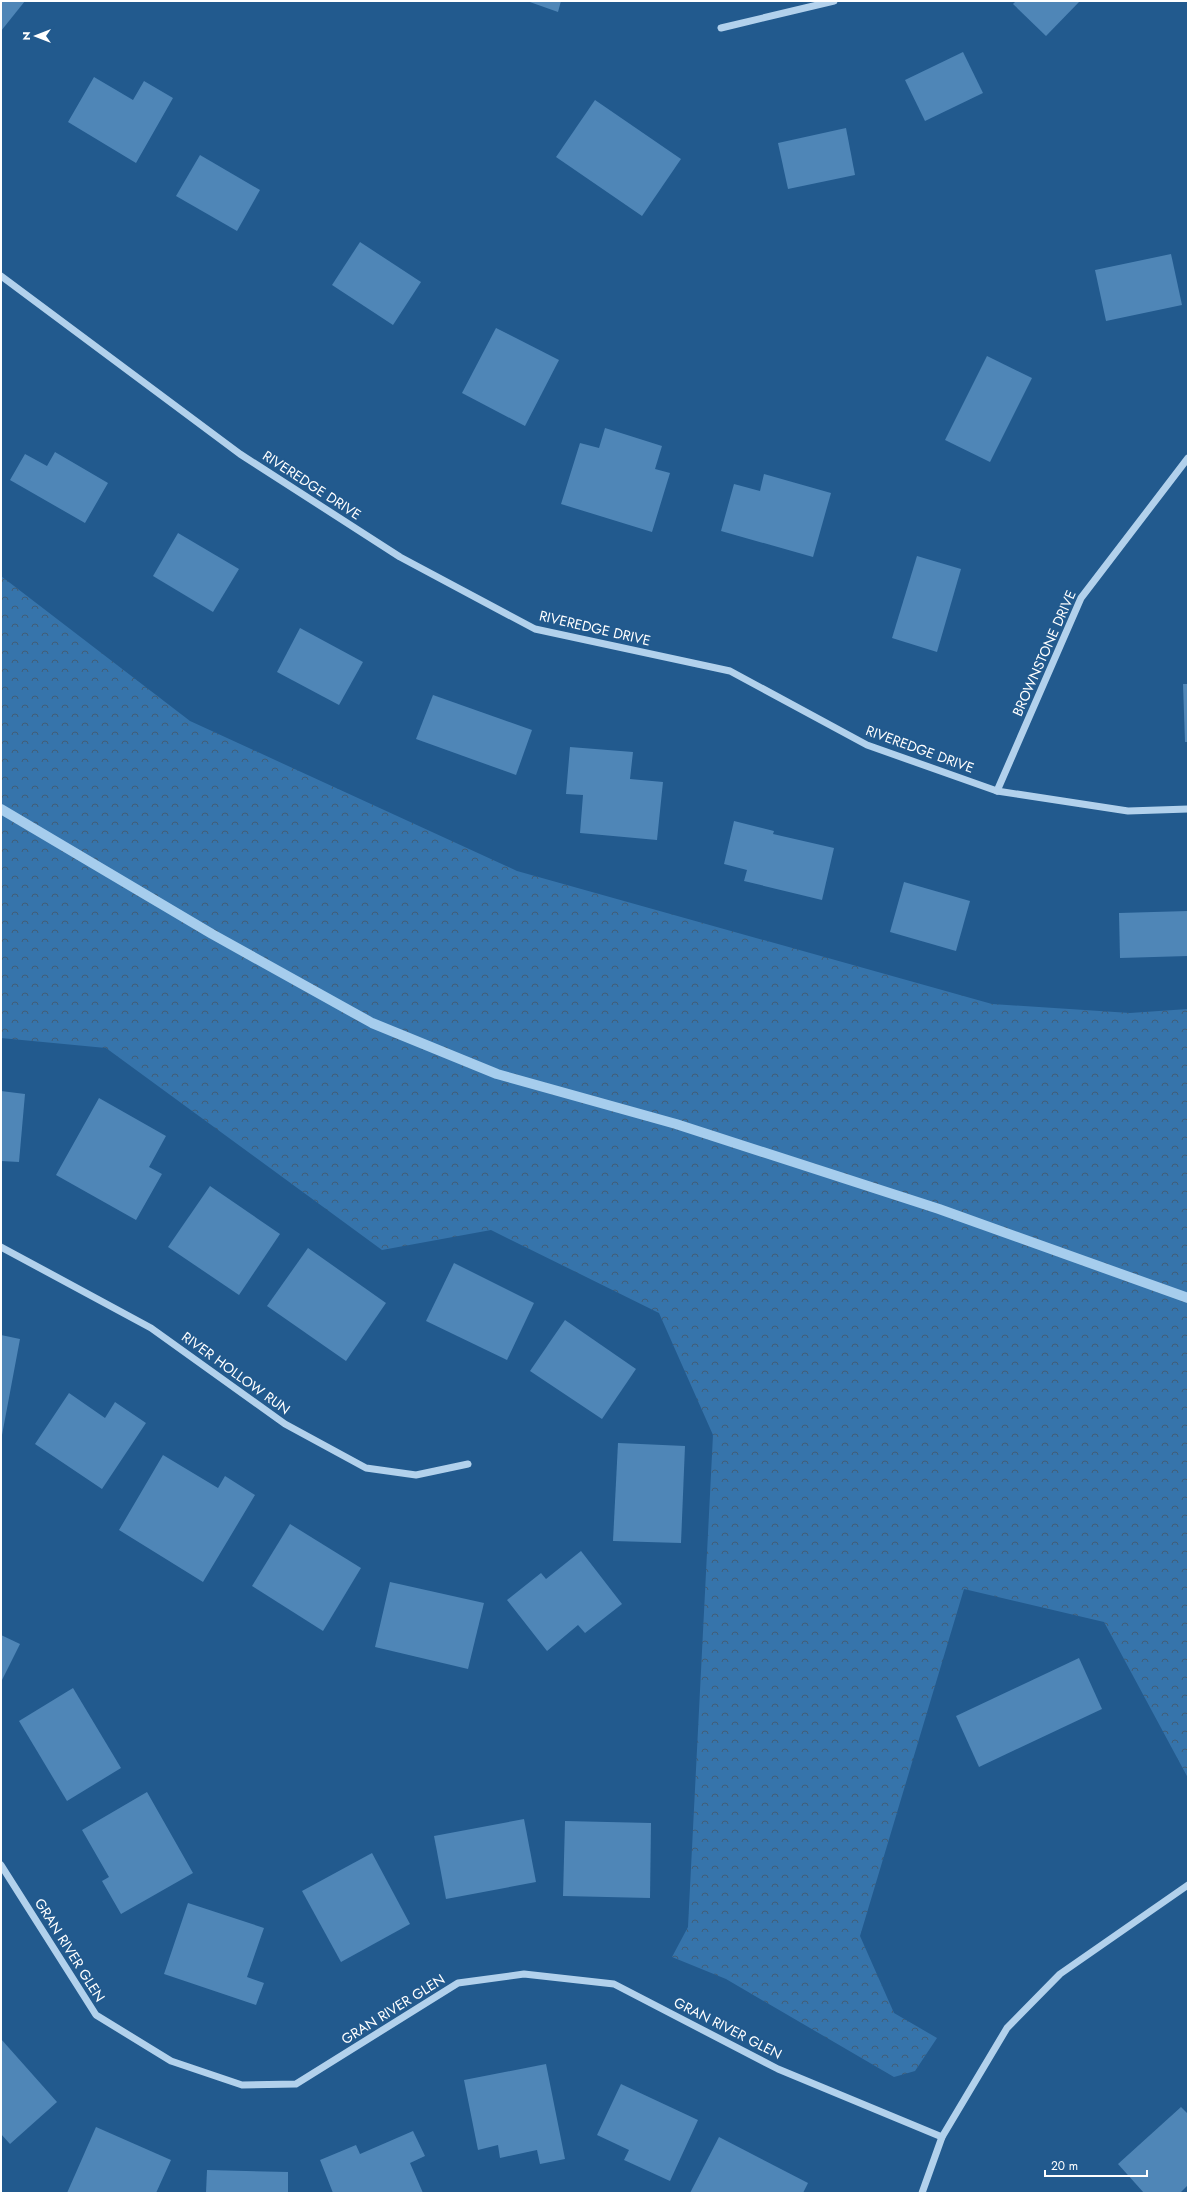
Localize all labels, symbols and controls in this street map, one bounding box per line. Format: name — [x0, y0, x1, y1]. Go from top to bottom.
north arrow — [16, 16, 56, 56]
text: N — [18, 32, 34, 40]
street label: RIVEREDGE DRIVE — [259, 446, 365, 524]
street label: BROWNSTONE DRIVE — [1007, 587, 1081, 719]
street label: RIVEREDGE DRIVE — [537, 605, 653, 651]
street label: RIVEREDGE DRIVE — [863, 720, 977, 778]
street label: RIVER HOLLOW RUN — [178, 1327, 294, 1419]
street label: GRAN RIVER GLEN — [30, 1894, 110, 2006]
street label: GRAN RIVER GLEN — [337, 1969, 449, 2049]
street label: GRAN RIVER GLEN — [670, 1992, 786, 2064]
scale bar — [1045, 2152, 1147, 2178]
text: 20 m — [1051, 2157, 1078, 2175]

